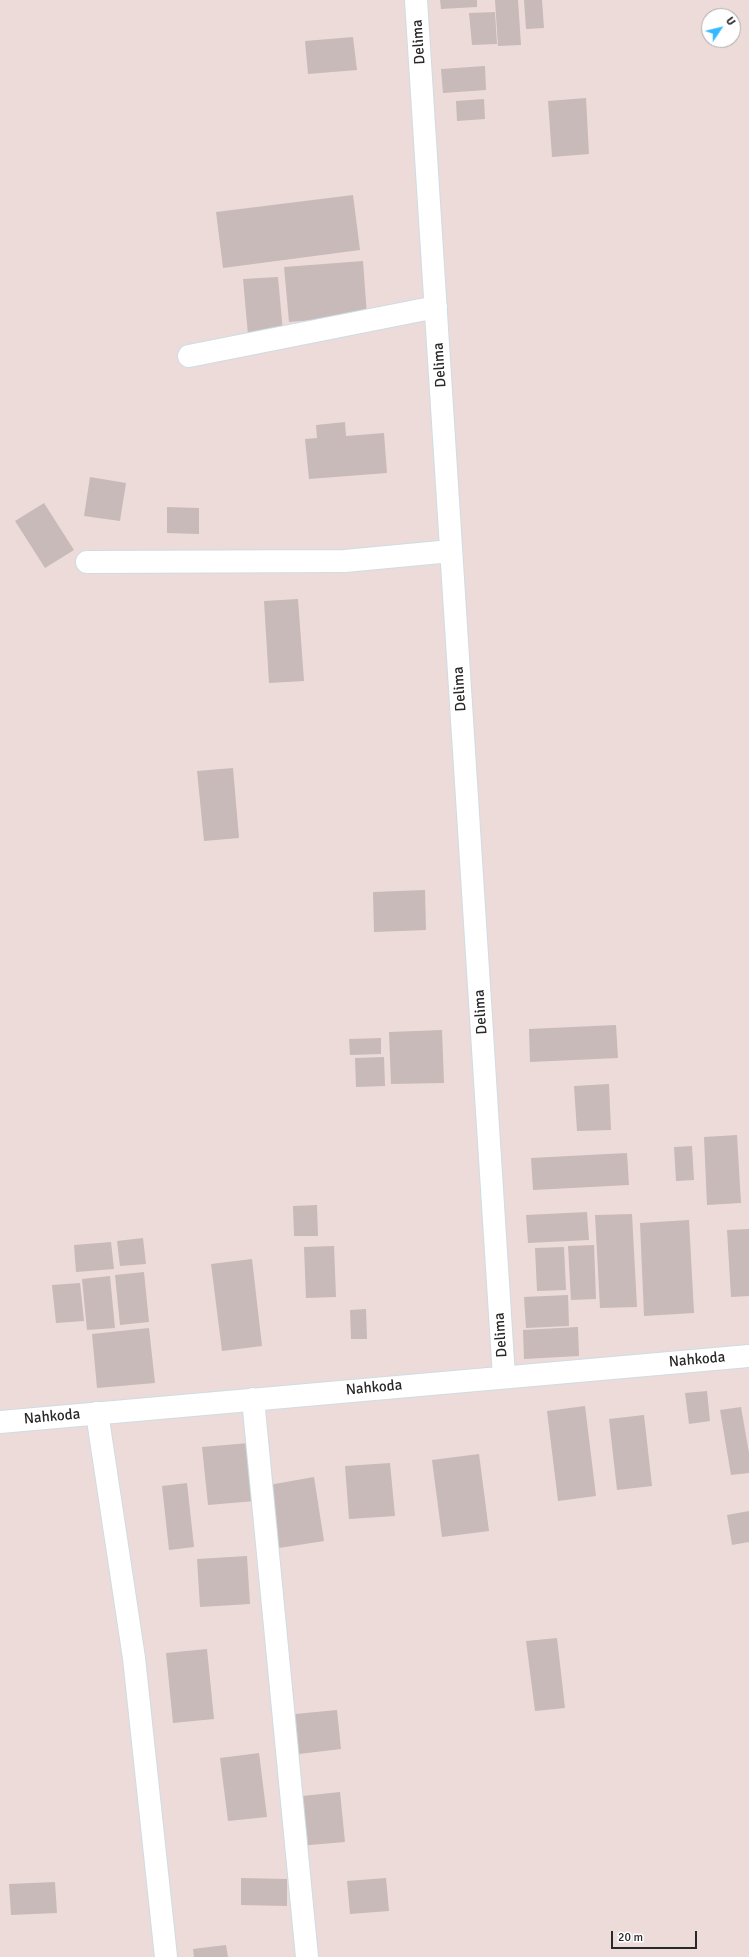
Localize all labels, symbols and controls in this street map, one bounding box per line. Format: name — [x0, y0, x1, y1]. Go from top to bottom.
north arrow — [701, 8, 741, 48]
text: U — [723, 15, 738, 28]
street label: Delima — [408, 19, 430, 65]
street label: Delima — [429, 342, 451, 388]
street label: Delima — [449, 666, 471, 712]
street label: Delima — [470, 989, 492, 1035]
street label: Delima — [490, 1312, 512, 1358]
street label: Nahkoda — [668, 1349, 726, 1371]
street label: Nahkoda — [345, 1377, 403, 1399]
street label: Nahkoda — [23, 1406, 81, 1428]
scale bar — [613, 1923, 699, 1949]
text: 20 m — [618, 1930, 643, 1945]

